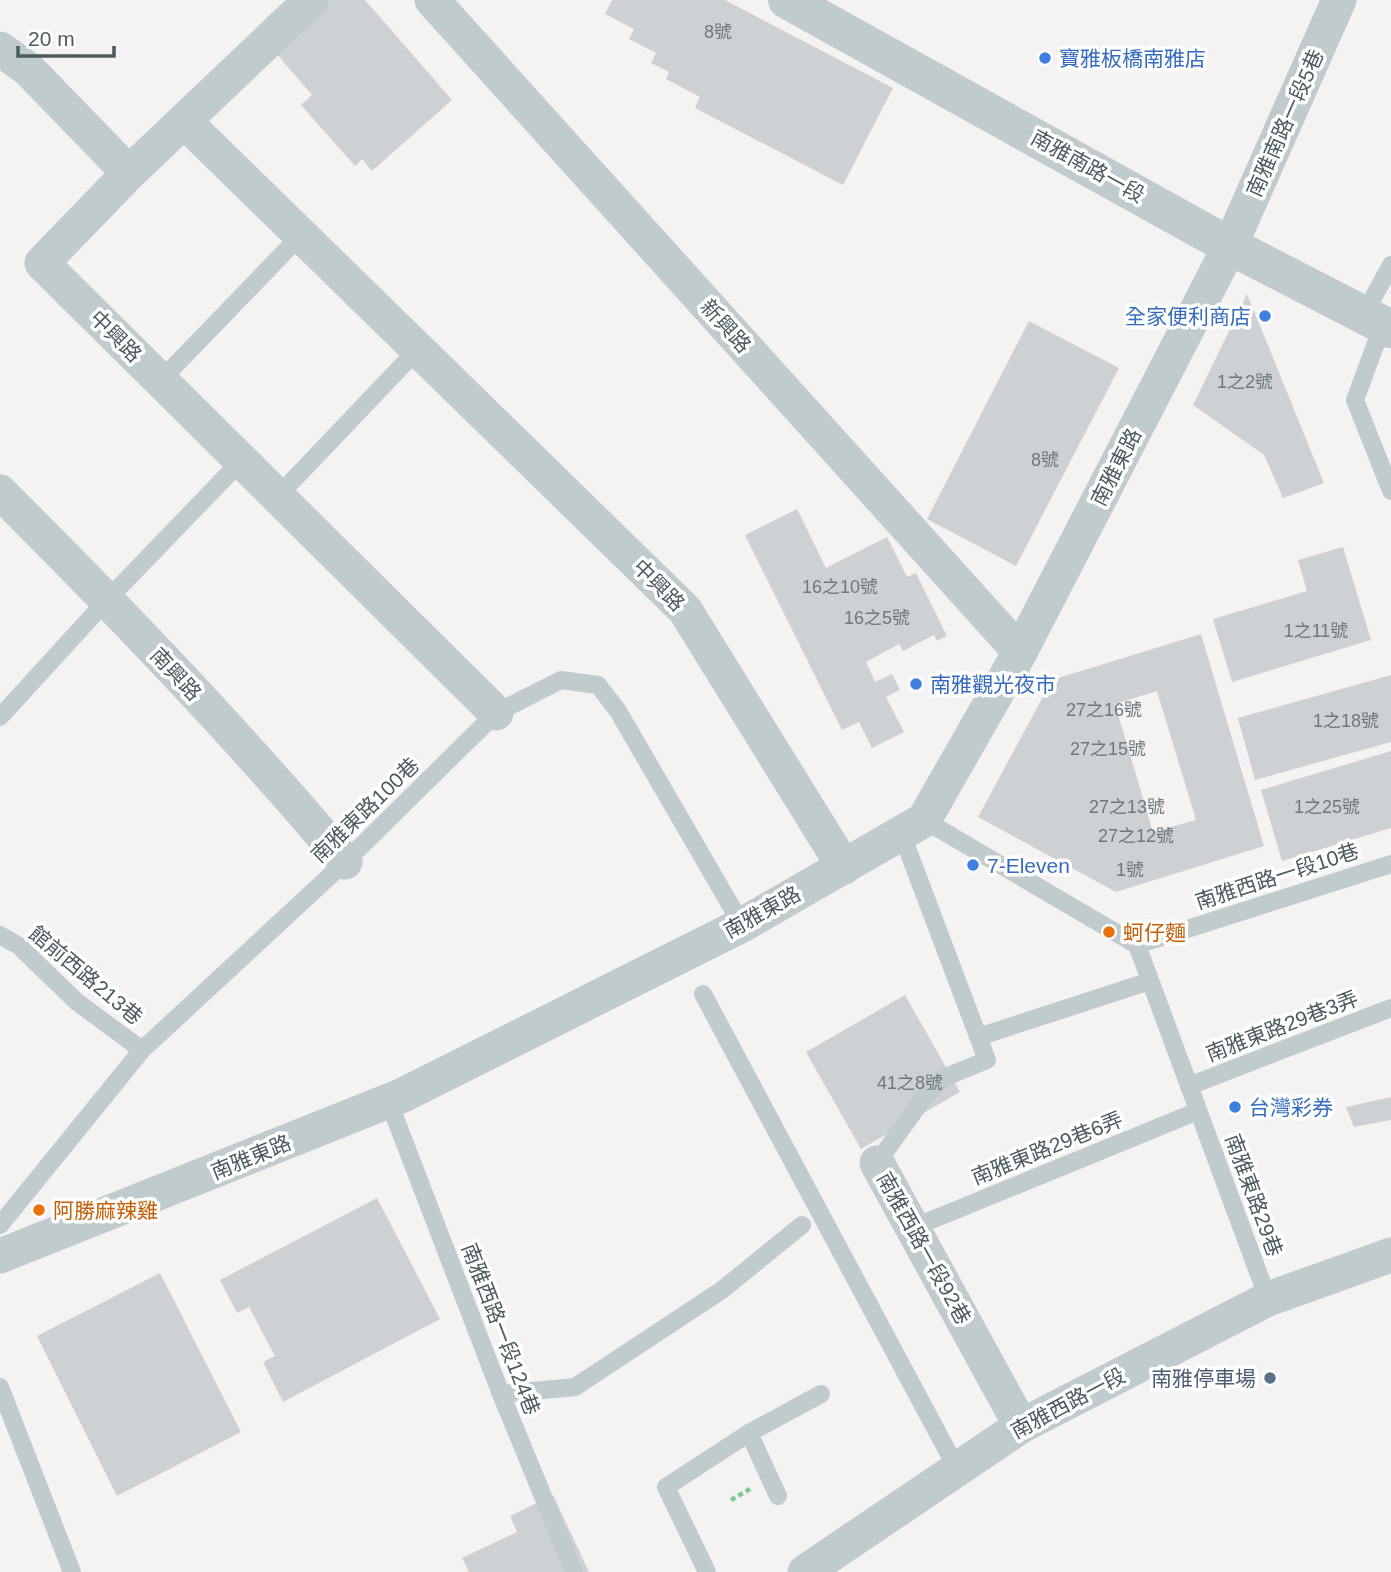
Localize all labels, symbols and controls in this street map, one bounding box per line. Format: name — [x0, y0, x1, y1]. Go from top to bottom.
scale bar — [18, 14, 114, 58]
house number: 8號 — [704, 22, 732, 42]
text: 20 m — [28, 27, 75, 50]
street label: 南雅南路一段5巷 — [1242, 46, 1328, 200]
place label: 寶雅板橋南雅店 — [1059, 47, 1206, 70]
marker: 寶雅板橋南雅店 — [1037, 50, 1053, 66]
street label: 南雅南路一段 — [1027, 125, 1149, 207]
street label: 新興路 — [696, 295, 756, 357]
place label: 全家便利商店 — [1125, 305, 1251, 328]
street label: 中興路 — [86, 306, 146, 366]
marker: 全家便利商店 — [1257, 308, 1273, 324]
house number: 1之2號 — [1217, 372, 1273, 392]
street label: 南雅東路 — [1087, 424, 1145, 510]
house number: 8號 — [1031, 450, 1059, 470]
street label: 中興路 — [629, 555, 689, 615]
house number: 16之10號 — [802, 577, 878, 597]
house number: 16之5號 — [844, 608, 910, 628]
house number: 1之11號 — [1284, 621, 1348, 641]
street label: 南興路 — [146, 643, 206, 705]
place label: 南雅觀光夜市 — [930, 673, 1056, 696]
marker: 南雅觀光夜市 — [908, 676, 924, 692]
house number: 27之16號 — [1066, 700, 1142, 720]
house number: 1之18號 — [1313, 711, 1379, 731]
house number: 27之15號 — [1070, 739, 1146, 759]
street label: 南雅東路100巷 — [307, 753, 423, 867]
house number: 27之13號 — [1089, 797, 1165, 817]
house number: 1之25號 — [1294, 797, 1360, 817]
house number: 27之12號 — [1098, 826, 1174, 846]
street label: 南雅西路一段10巷 — [1192, 839, 1362, 913]
place label: 7-Eleven — [987, 854, 1070, 877]
marker: 7-Eleven — [965, 857, 981, 873]
house number: 1號 — [1116, 860, 1144, 880]
street label: 南雅東路 — [720, 882, 804, 942]
street label: 館前西路213巷 — [25, 921, 147, 1029]
place label: 蚵仔麵 — [1123, 921, 1186, 944]
marker: 蚵仔麵 — [1101, 924, 1117, 940]
street label: 南雅東路29巷3弄 — [1203, 986, 1361, 1066]
house number: 41之8號 — [877, 1073, 943, 1093]
place label: 台灣彩券 — [1249, 1096, 1333, 1119]
marker: 台灣彩券 — [1227, 1099, 1243, 1115]
street label: 南雅東路29巷6弄 — [968, 1107, 1126, 1189]
street label: 南雅東路 — [208, 1131, 294, 1183]
street label: 南雅東路29巷 — [1221, 1131, 1287, 1259]
street label: 南雅西路一段92巷 — [873, 1168, 975, 1328]
place label: 阿勝麻辣雞 — [53, 1199, 158, 1222]
marker: 阿勝麻辣雞 — [31, 1202, 47, 1218]
street label: 南雅西路一段124巷 — [458, 1240, 544, 1418]
street label: 南雅西路一段 — [1007, 1363, 1129, 1443]
place label: 南雅停車場 — [1151, 1367, 1256, 1390]
marker: 南雅停車場 — [1262, 1370, 1278, 1386]

